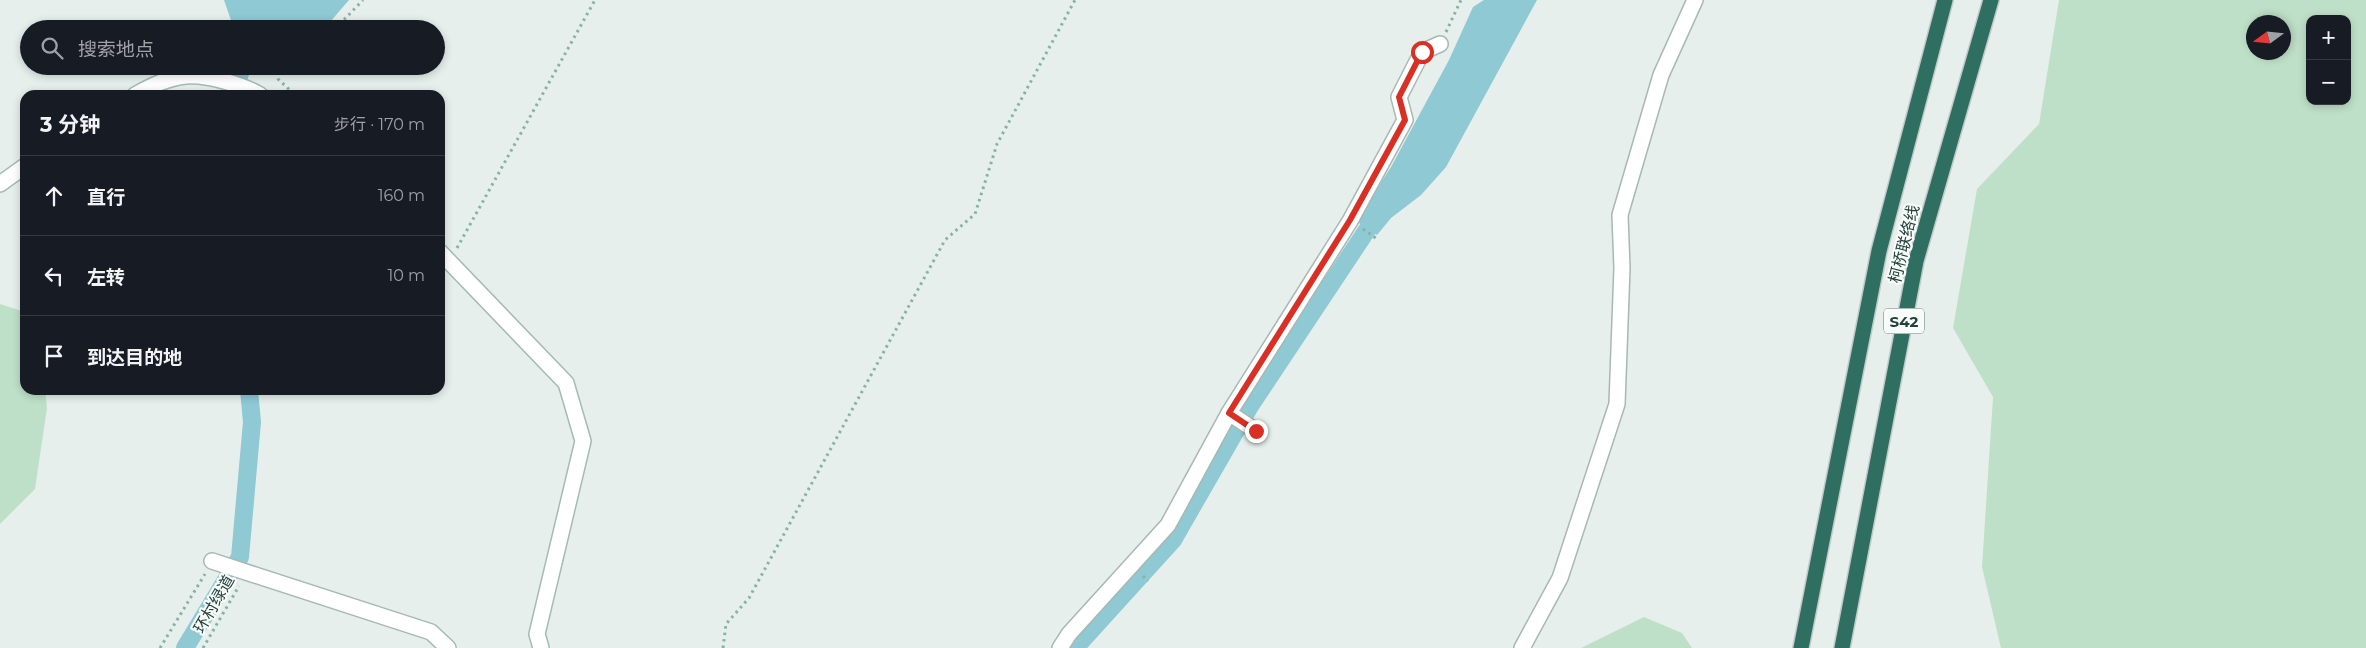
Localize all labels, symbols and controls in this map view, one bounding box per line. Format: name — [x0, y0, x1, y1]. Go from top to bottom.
north arrow — [2246, 15, 2291, 60]
map controls — [2306, 15, 2351, 105]
button: + — [2306, 15, 2351, 60]
search box — [20, 20, 445, 75]
icon: search — [38, 34, 66, 62]
text: 搜索地点 — [78, 38, 154, 61]
route start — [1411, 41, 1434, 64]
button: − — [2306, 60, 2351, 105]
text: 3 分钟 — [40, 112, 100, 137]
text: 步行 · 170 m — [334, 115, 425, 134]
icon: ahead — [40, 182, 68, 210]
text: 直行 — [87, 186, 125, 209]
text: 160 m — [378, 186, 425, 205]
street label: 柯桥联络线 — [1885, 203, 1923, 285]
icon: left — [40, 262, 68, 290]
text: 左转 — [87, 266, 125, 289]
text: 10 m — [387, 266, 425, 285]
road number: S42 — [1884, 308, 1924, 334]
icon: arrive — [40, 342, 68, 370]
text: 到达目的地 — [87, 346, 182, 369]
route end — [1245, 420, 1268, 443]
street label: 环村绿道 — [190, 572, 238, 636]

